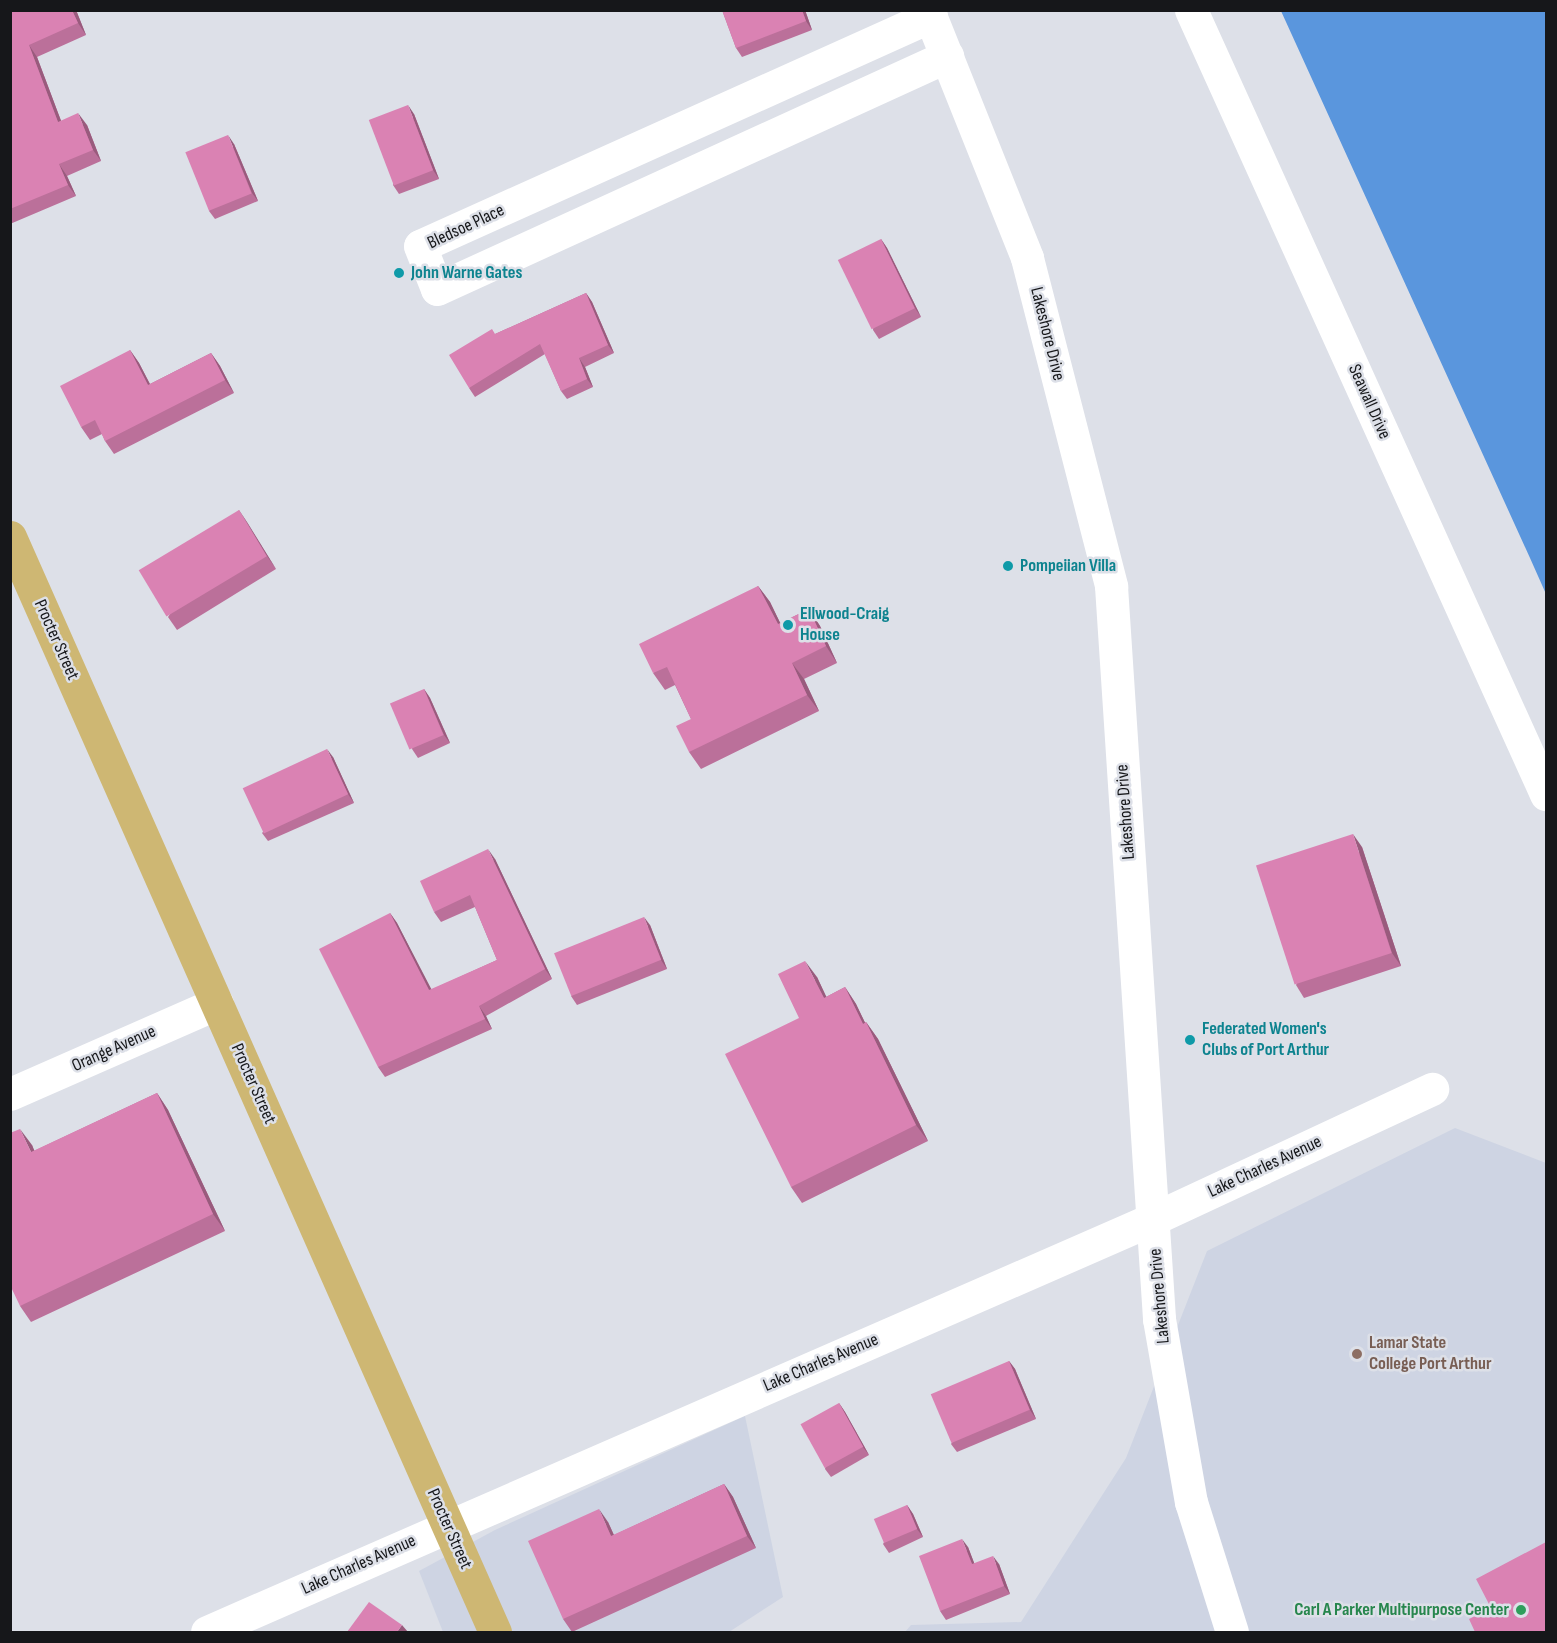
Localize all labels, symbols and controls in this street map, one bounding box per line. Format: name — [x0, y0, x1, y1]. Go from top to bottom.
street label: Bledsoe Place — [424, 200, 508, 254]
place label: John Warne Gates — [411, 262, 522, 284]
marker: John Warne Gates — [392, 266, 406, 280]
street label: Lakeshore Drive — [1025, 285, 1069, 383]
street label: Seawall Drive — [1343, 361, 1395, 443]
place label: Pompeiian Villa — [1020, 555, 1116, 577]
marker: Pompeiian Villa — [1001, 559, 1015, 573]
street label: Procter Street — [29, 596, 83, 684]
place label: Ellwood-Craig House — [800, 604, 889, 646]
marker: Ellwood-Craig House — [781, 618, 795, 632]
street label: Lakeshore Drive — [1112, 764, 1140, 860]
place label: Federated Women's Clubs of Port Arthur — [1202, 1019, 1329, 1062]
street label: Orange Avenue — [69, 1021, 159, 1077]
marker: Federated Women's Clubs of Port Arthur — [1183, 1033, 1197, 1047]
street label: Procter Street — [226, 1040, 280, 1128]
street label: Lake Charles Avenue — [1205, 1131, 1325, 1203]
street label: Lakeshore Drive — [1145, 1248, 1175, 1344]
street label: Lake Charles Avenue — [760, 1329, 882, 1397]
place label: Lamar State College Port Arthur — [1369, 1333, 1491, 1376]
marker: Lamar State College Port Arthur — [1350, 1347, 1364, 1361]
street label: Procter Street — [422, 1485, 476, 1573]
street label: Lake Charles Avenue — [299, 1530, 419, 1600]
place label: Carl A Parker Multipurpose Center — [1294, 1599, 1509, 1621]
marker: Carl A Parker Multipurpose Center — [1514, 1603, 1528, 1617]

